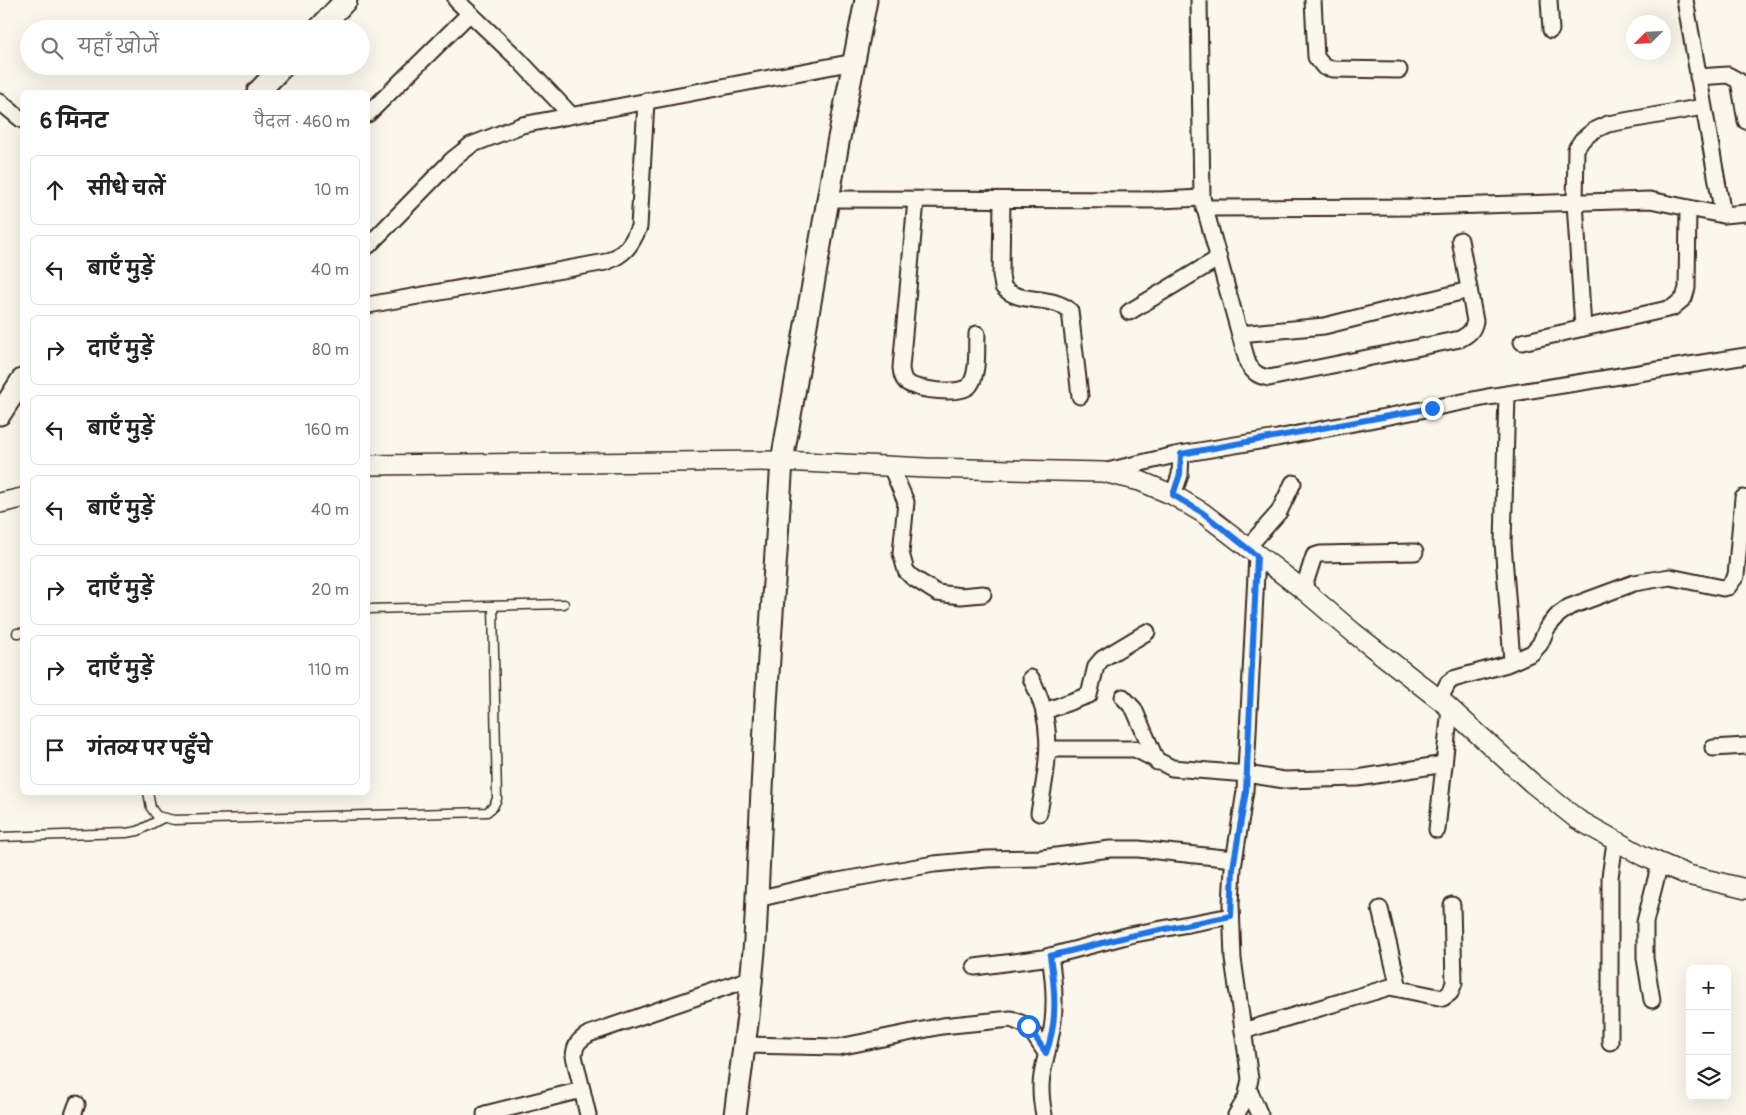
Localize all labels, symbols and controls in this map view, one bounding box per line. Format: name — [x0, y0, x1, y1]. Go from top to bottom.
north arrow — [1626, 15, 1671, 60]
search box — [20, 20, 370, 75]
icon: search — [38, 34, 66, 62]
text: यहाँ खोजें — [78, 35, 159, 59]
text: 6 मिनट — [40, 108, 108, 135]
text: पैदल · 460 m — [254, 112, 350, 132]
icon: ahead — [41, 176, 69, 204]
text: सीधे चलें — [88, 177, 165, 201]
text: 10 m — [314, 180, 349, 200]
icon: left — [41, 256, 69, 284]
text: बाएँ मुड़ें — [88, 257, 154, 281]
text: 40 m — [311, 260, 349, 280]
icon: right — [41, 336, 69, 364]
text: दाएँ मुड़ें — [88, 337, 153, 361]
text: 80 m — [312, 340, 349, 360]
route end — [1421, 397, 1444, 420]
icon: left — [41, 416, 69, 444]
text: बाएँ मुड़ें — [88, 417, 154, 441]
text: 160 m — [305, 420, 349, 440]
icon: left — [41, 496, 69, 524]
text: बाएँ मुड़ें — [88, 497, 154, 521]
text: 40 m — [311, 500, 349, 520]
icon: right — [41, 576, 69, 604]
text: दाएँ मुड़ें — [88, 577, 153, 601]
text: 20 m — [311, 580, 349, 600]
icon: right — [41, 656, 69, 684]
text: दाएँ मुड़ें — [88, 657, 153, 681]
text: 110 m — [308, 660, 349, 680]
icon: arrive — [41, 736, 69, 764]
text: गंतव्य पर पहुँचे — [88, 737, 212, 761]
map controls — [1686, 965, 1731, 1100]
button: + — [1686, 965, 1731, 1010]
button: − — [1686, 1010, 1731, 1055]
route start — [1017, 1015, 1040, 1038]
button: layers — [1686, 1055, 1731, 1100]

